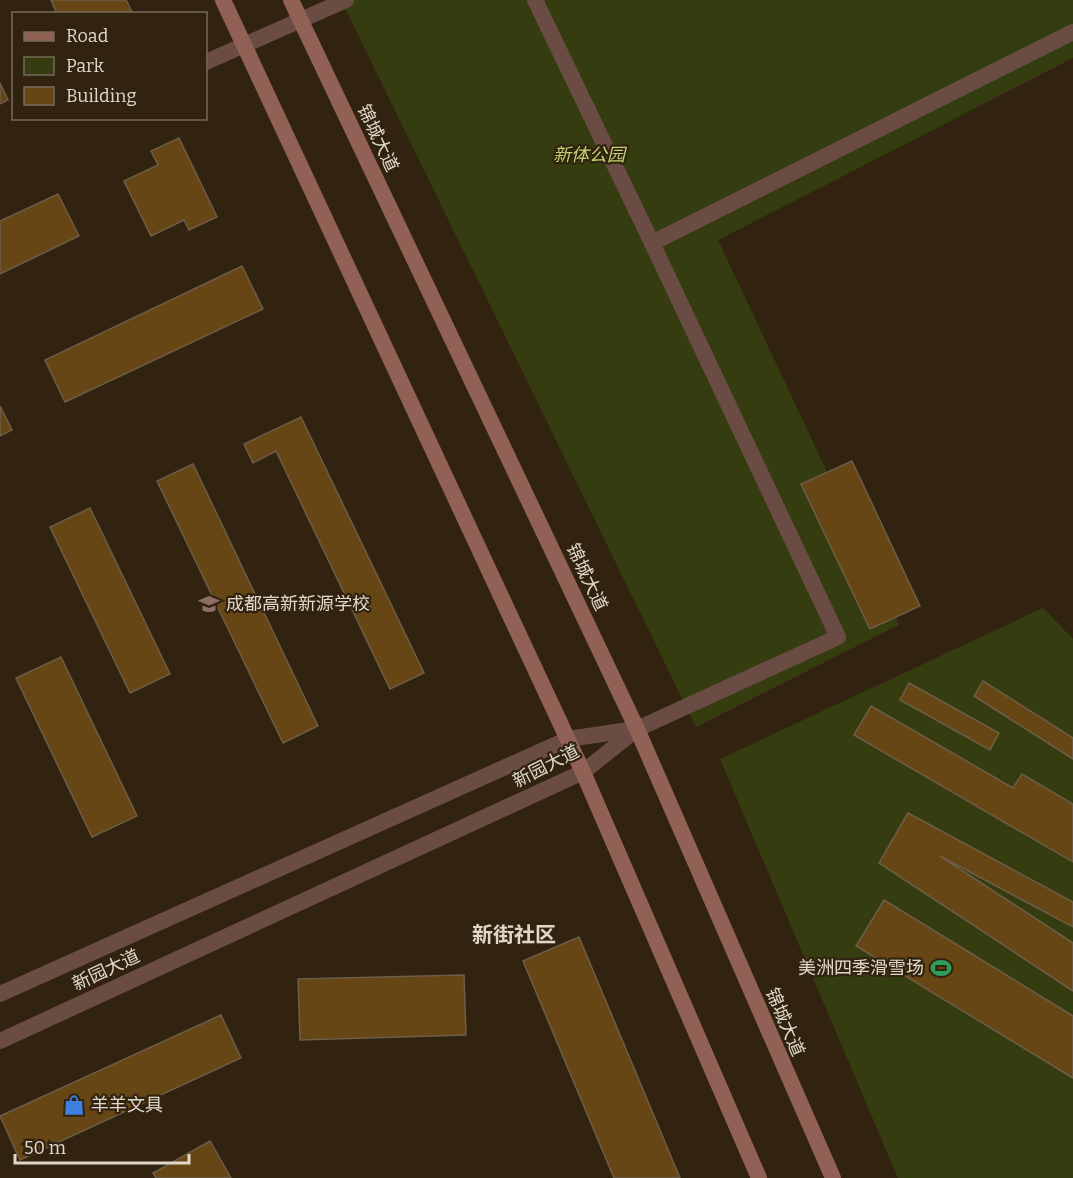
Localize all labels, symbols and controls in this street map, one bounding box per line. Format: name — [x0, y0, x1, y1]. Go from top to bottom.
legend — [12, 12, 207, 120]
text: Road — [66, 25, 109, 47]
text: Park — [66, 55, 105, 77]
text: Building — [66, 85, 137, 107]
street label: 锦城大道 — [353, 101, 403, 175]
park label: 新体公园 — [553, 144, 628, 166]
street label: 锦城大道 — [562, 540, 612, 614]
school or university icon: 成都高新新源学校 — [197, 592, 221, 616]
place label: 成都高新新源学校 — [226, 593, 370, 615]
street label: 新园大道 — [509, 740, 583, 792]
district label: 新街社区 — [472, 922, 556, 948]
street label: 新园大道 — [69, 945, 143, 995]
sports icon: 美洲四季滑雪场 — [929, 956, 953, 980]
place label: 美洲四季滑雪场 — [798, 957, 924, 979]
street label: 锦城大道 — [761, 985, 809, 1059]
shop icon: 羊羊文具 — [62, 1093, 86, 1117]
place label: 羊羊文具 — [91, 1094, 163, 1116]
scale bar — [15, 1127, 189, 1165]
text: 50 m — [24, 1137, 66, 1159]

